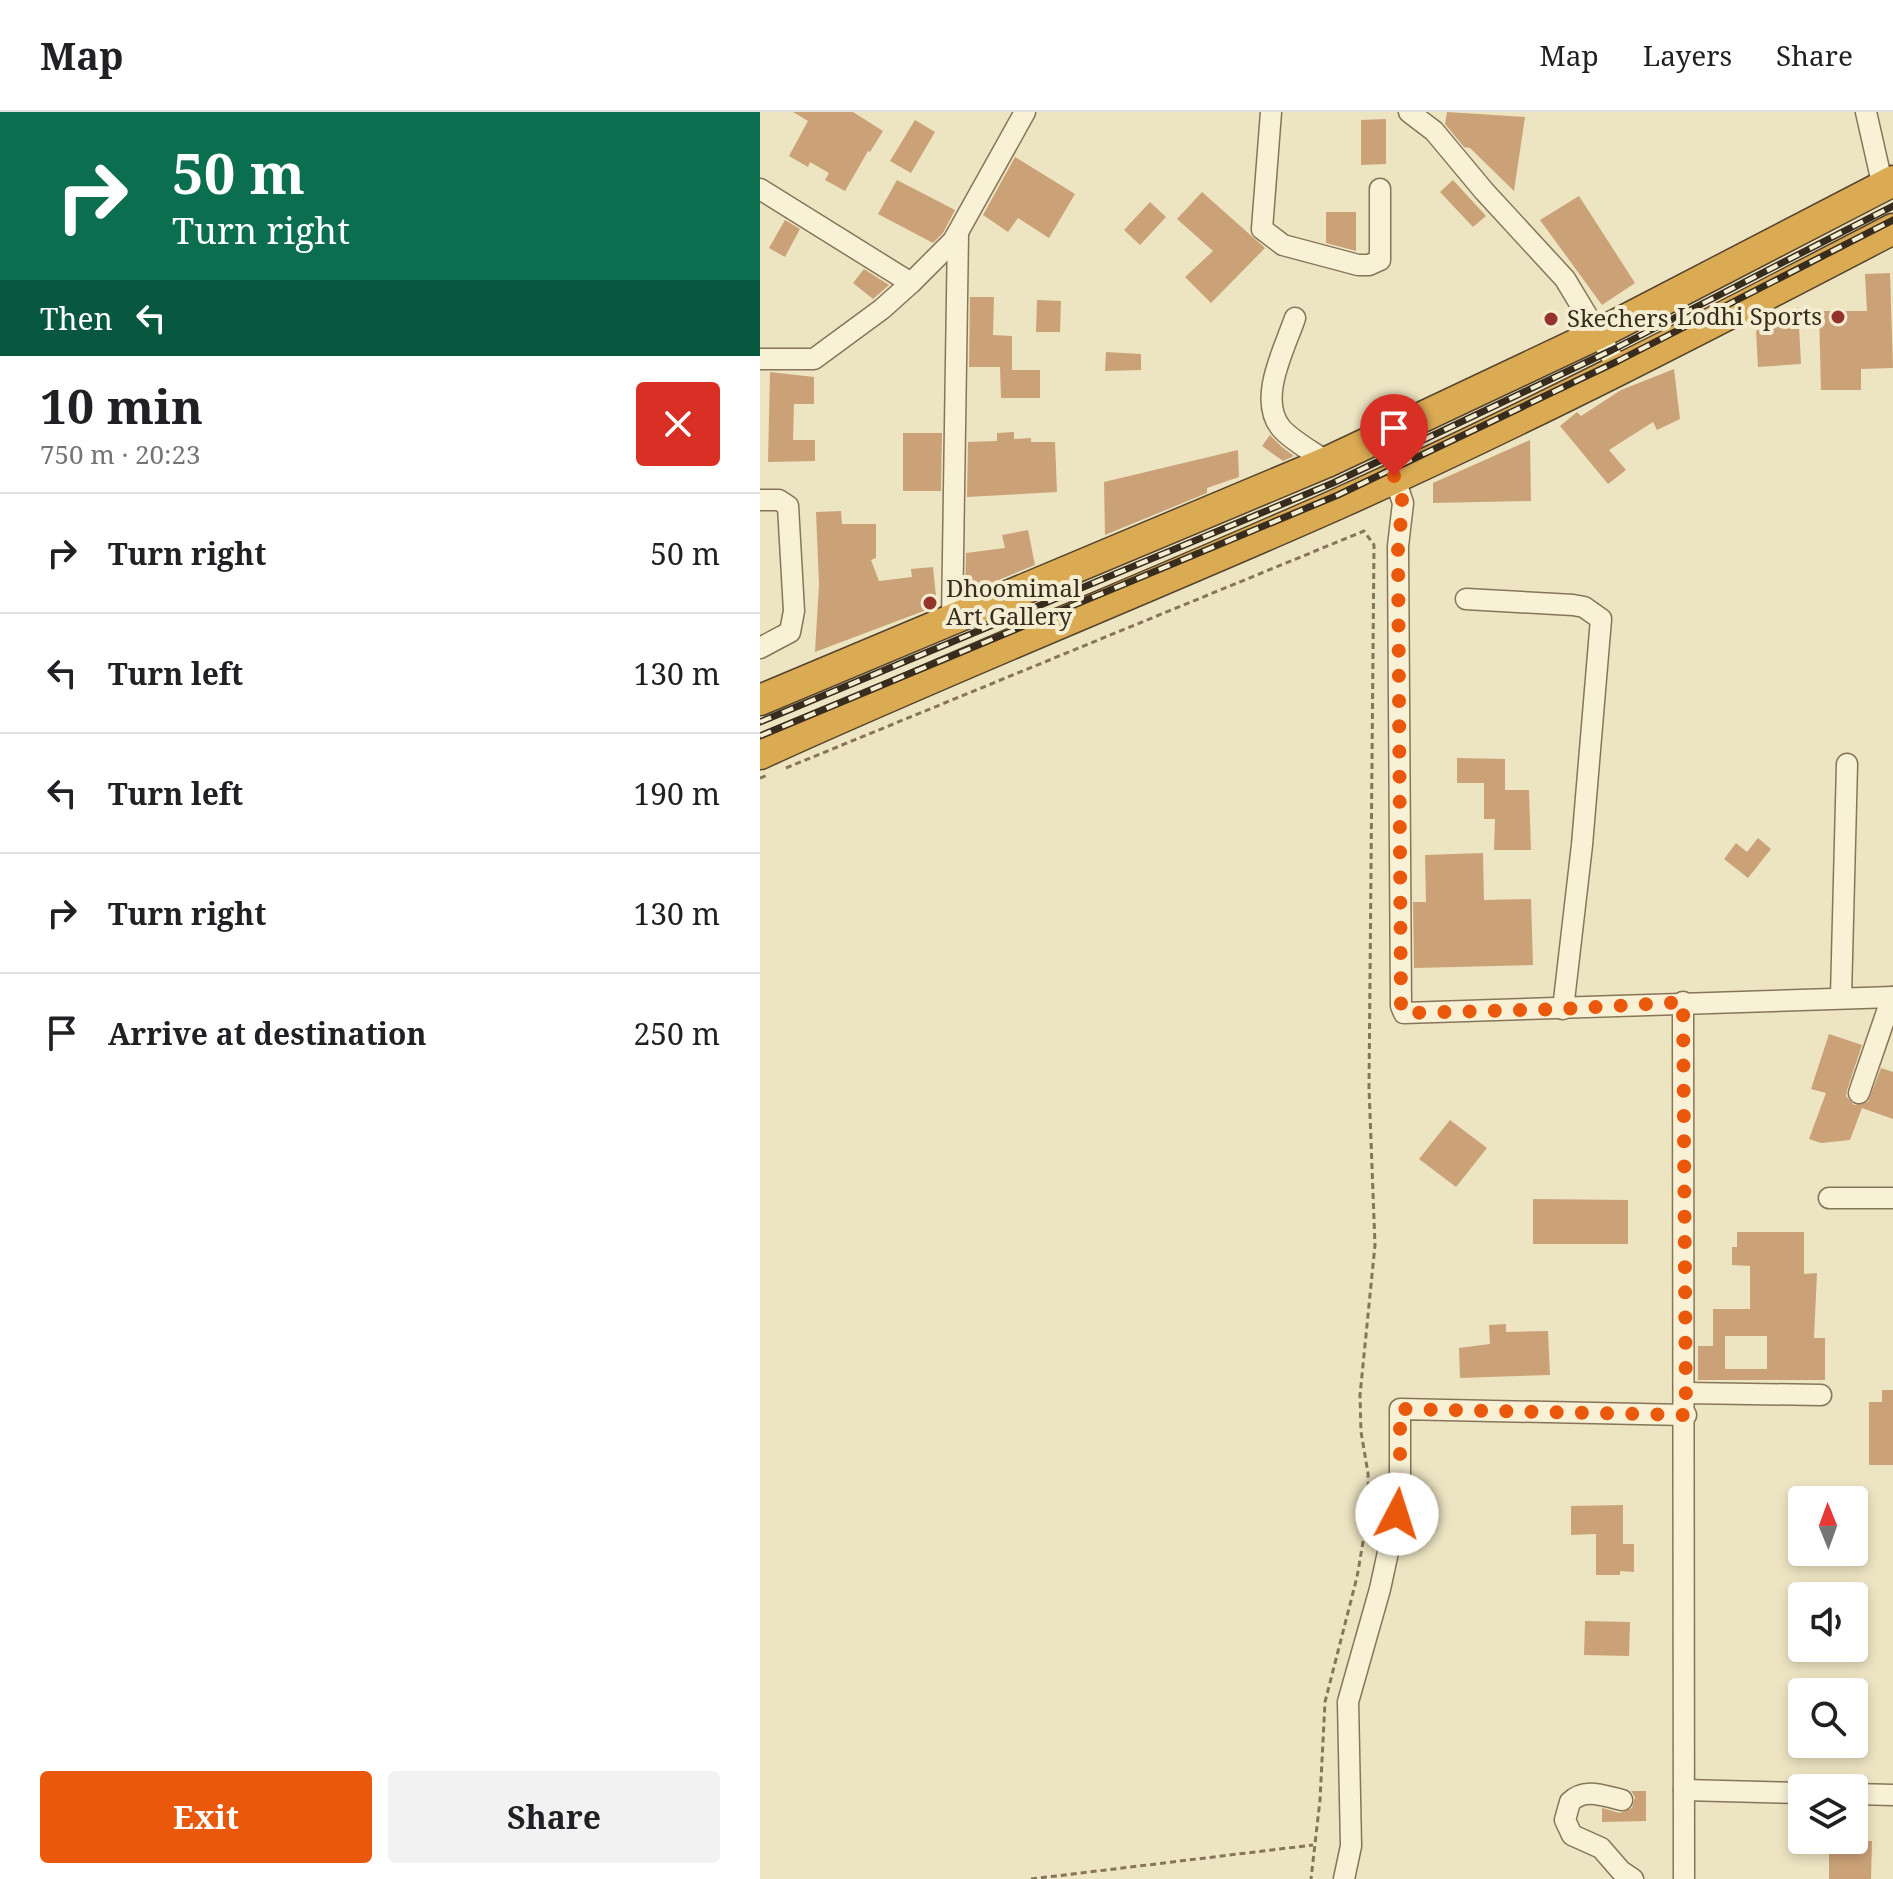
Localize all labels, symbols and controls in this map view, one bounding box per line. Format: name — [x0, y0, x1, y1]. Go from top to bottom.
text: Map — [40, 29, 124, 81]
text: Map — [1540, 36, 1599, 74]
text: Layers — [1643, 36, 1732, 74]
text: Share — [1776, 36, 1853, 74]
text: 50 m — [172, 134, 305, 210]
icon: right — [40, 144, 144, 248]
text: Turn right — [172, 206, 350, 255]
icon: left — [129, 296, 173, 340]
text: Then — [40, 298, 113, 339]
place label: Lodhi Sports — [1677, 299, 1822, 332]
place label: Skechers — [1567, 301, 1668, 334]
marker: Lodhi Sports — [1829, 308, 1847, 326]
marker: Skechers — [1542, 310, 1560, 328]
text: 10 min — [40, 373, 203, 438]
button: close — [636, 382, 720, 466]
pin — [1360, 394, 1428, 476]
icon: arrive — [1372, 406, 1416, 450]
text: 750 m · 20:23 — [40, 436, 201, 472]
icon: right — [40, 531, 84, 575]
text: Turn right — [108, 533, 266, 574]
text: 50 m — [650, 533, 720, 574]
place label: Dhoomimal Art Gallery — [946, 571, 1081, 632]
marker: Dhoomimal Art Gallery — [921, 594, 939, 612]
icon: left — [40, 651, 84, 695]
text: Turn left — [108, 653, 243, 694]
text: 130 m — [634, 653, 720, 694]
icon: left — [40, 771, 84, 815]
text: Turn left — [108, 773, 243, 814]
text: 190 m — [634, 773, 720, 814]
icon: right — [40, 891, 84, 935]
text: Turn right — [108, 893, 266, 934]
text: 130 m — [634, 893, 720, 934]
icon: arrive — [40, 1011, 84, 1055]
text: Arrive at destination — [108, 1013, 427, 1054]
text: 250 m — [634, 1013, 720, 1054]
position arrow — [1355, 1472, 1439, 1556]
north arrow — [1788, 1486, 1868, 1566]
map controls — [1788, 1486, 1868, 1854]
button: sound — [1788, 1582, 1868, 1662]
button: search — [1788, 1678, 1868, 1758]
button: Exit — [40, 1771, 372, 1863]
button: Share — [388, 1771, 720, 1863]
button: layers — [1788, 1774, 1868, 1854]

